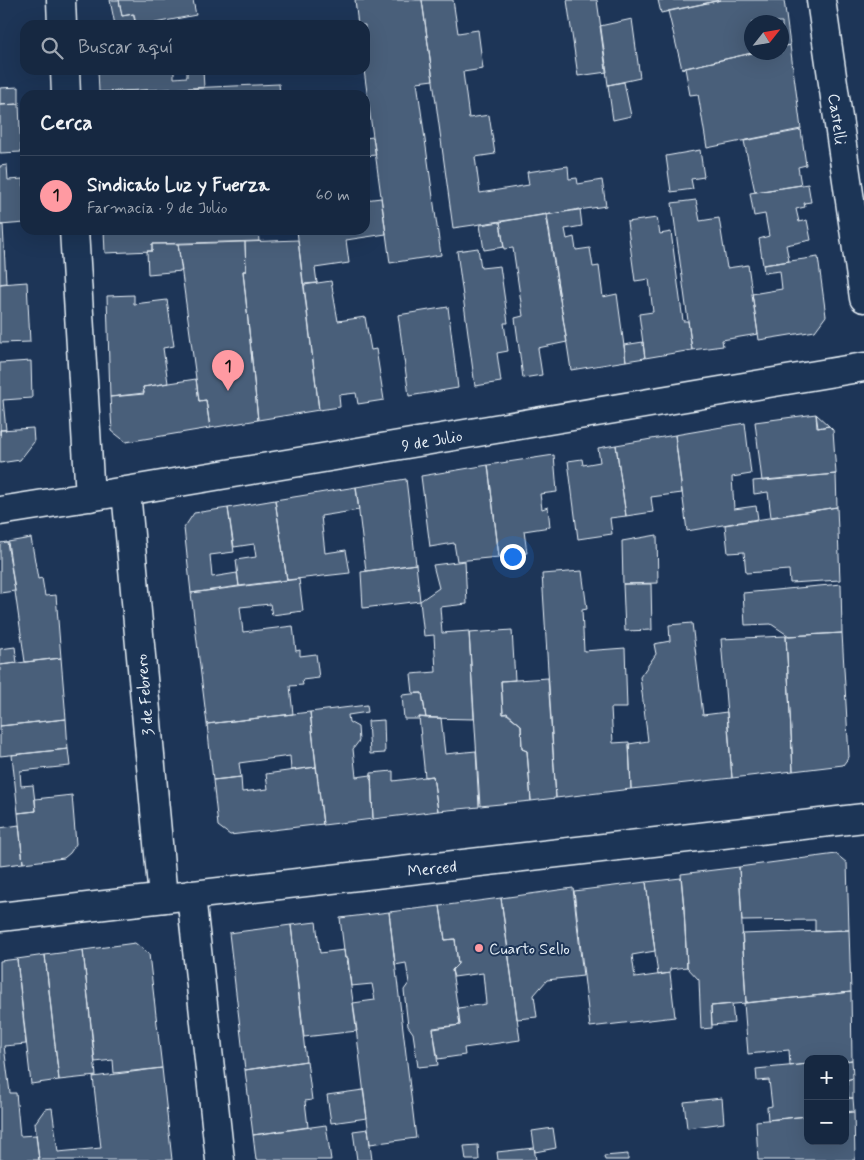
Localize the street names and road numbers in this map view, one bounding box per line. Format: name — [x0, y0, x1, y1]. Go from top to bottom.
street label: Castelli — [823, 92, 851, 146]
street label: 9 de Julio — [400, 426, 464, 457]
street label: 3 de Febrero — [131, 653, 160, 737]
street label: Merced — [406, 856, 458, 883]

